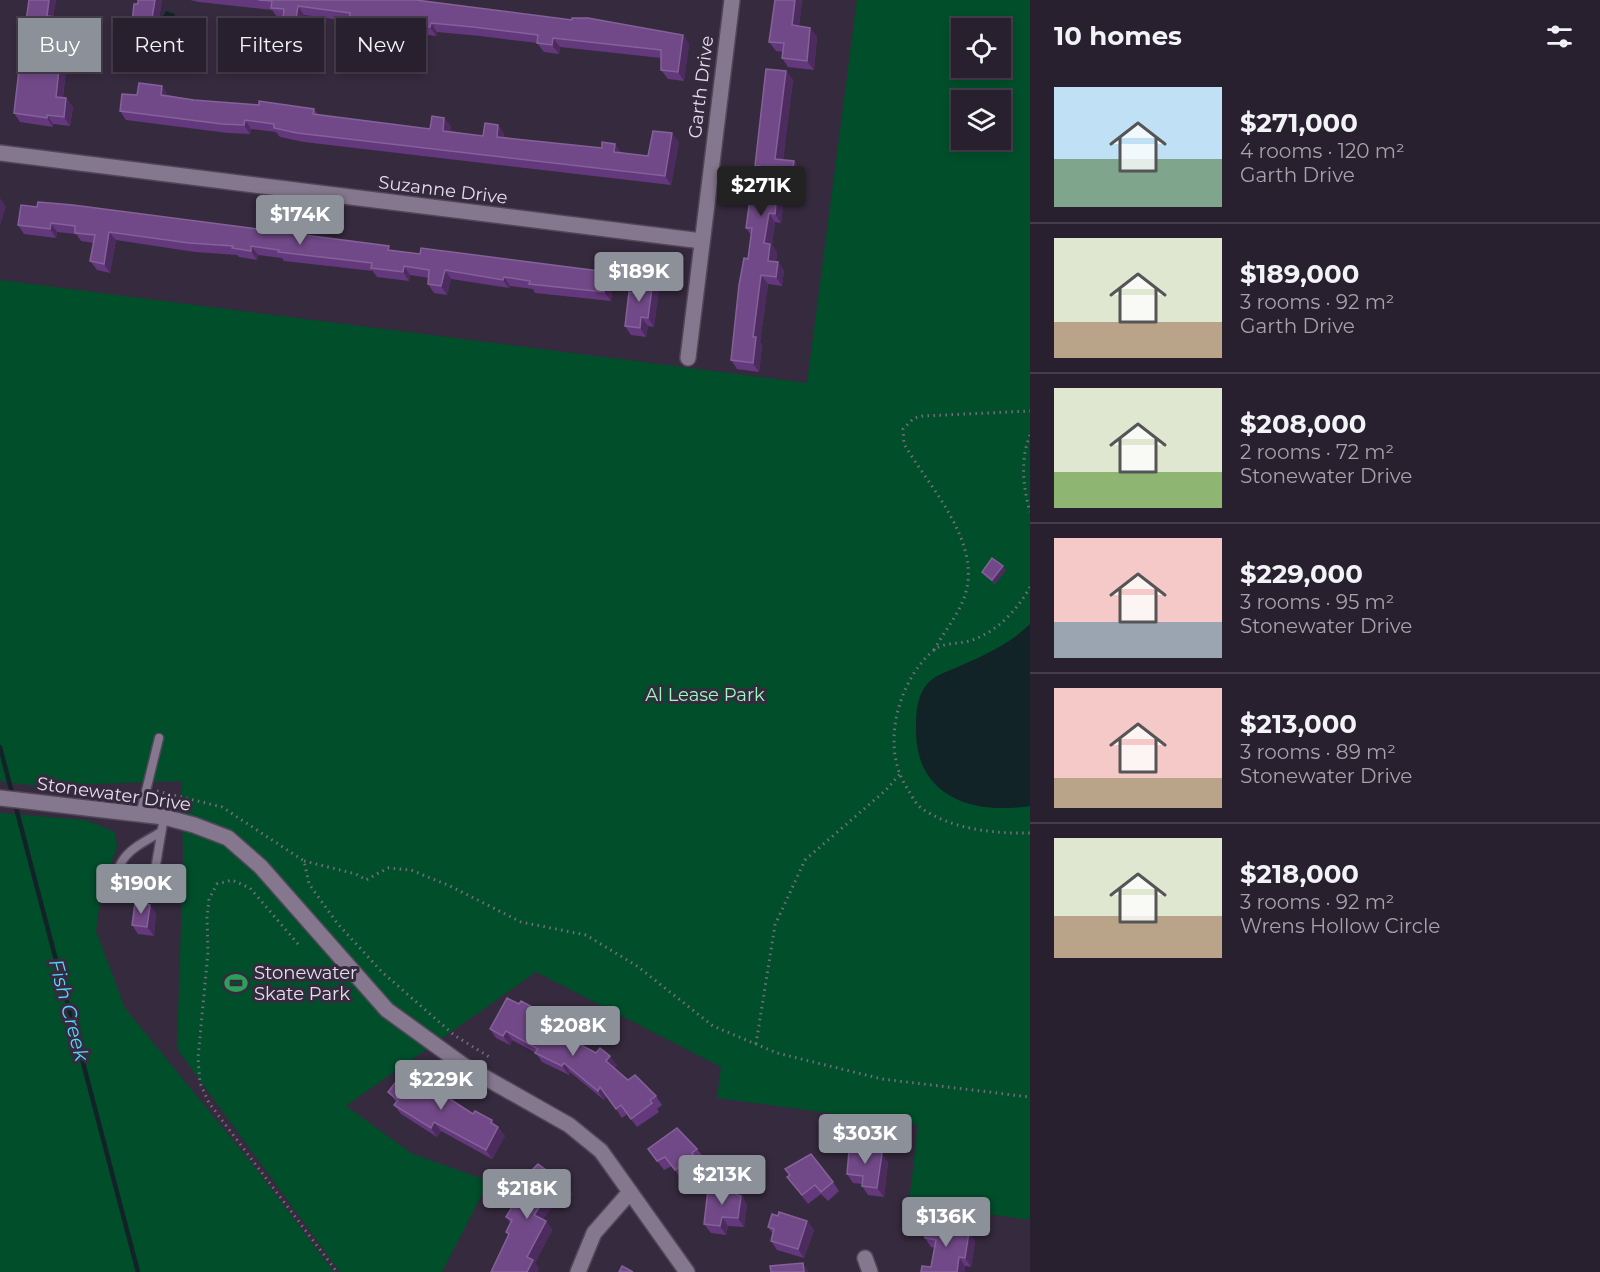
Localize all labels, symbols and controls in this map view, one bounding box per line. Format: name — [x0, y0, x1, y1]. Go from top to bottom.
chip: Buy — [18, 18, 101, 72]
chip: Rent — [113, 18, 206, 72]
chip: Filters — [218, 18, 324, 72]
chip: New — [336, 18, 426, 72]
map controls — [951, 18, 1011, 150]
button: locate — [951, 18, 1011, 78]
text: 10 homes — [1054, 20, 1182, 52]
icon: filters — [1543, 20, 1576, 53]
street label: Garth Drive — [684, 34, 718, 140]
button: layers — [951, 90, 1011, 150]
text: $271,000 — [1240, 107, 1358, 139]
icon: home — [1102, 111, 1174, 183]
text: 4 rooms · 120 m² — [1240, 139, 1405, 163]
text: Garth Drive — [1240, 163, 1355, 187]
pin: $271K — [719, 166, 803, 217]
street label: Suzanne Drive — [377, 171, 509, 209]
text: $271K — [731, 173, 791, 197]
pin: $174K — [258, 195, 342, 246]
text: $174K — [270, 202, 330, 226]
pin: $189K — [597, 252, 681, 303]
text: $189,000 — [1240, 258, 1359, 290]
text: $189K — [608, 259, 670, 283]
icon: home — [1102, 262, 1174, 334]
text: 3 rooms · 92 m² — [1240, 290, 1394, 314]
text: Garth Drive — [1240, 314, 1355, 338]
text: $208,000 — [1240, 408, 1366, 440]
icon: home — [1102, 412, 1174, 484]
text: 2 rooms · 72 m² — [1240, 440, 1394, 464]
text: Stonewater Drive — [1240, 464, 1412, 488]
text: $229,000 — [1240, 558, 1363, 590]
icon: home — [1102, 562, 1174, 634]
text: 3 rooms · 95 m² — [1240, 590, 1394, 614]
text: Stonewater Drive — [1240, 614, 1412, 638]
park label: Al Lease Park — [645, 684, 765, 706]
text: $213,000 — [1240, 708, 1357, 740]
icon: home — [1102, 712, 1174, 784]
text: 3 rooms · 89 m² — [1240, 740, 1396, 764]
text: Stonewater Drive — [1240, 764, 1412, 788]
street label: Stonewater Drive — [36, 772, 192, 816]
text: $218,000 — [1240, 858, 1359, 890]
icon: home — [1102, 862, 1174, 934]
pin: $190K — [99, 864, 183, 915]
text: $190K — [110, 871, 172, 895]
text: 3 rooms · 92 m² — [1240, 890, 1394, 914]
text: Wrens Hollow Circle — [1240, 914, 1440, 938]
water label: Fish Creek — [44, 956, 94, 1065]
place label: Stonewater Skate Park — [254, 962, 357, 1005]
sports icon: Stonewater Skate Park — [223, 970, 249, 996]
pin: $208K — [531, 1006, 615, 1057]
text: $208K — [540, 1013, 606, 1037]
pin: $229K — [399, 1060, 483, 1111]
text: $229K — [409, 1067, 473, 1091]
pin: $303K — [823, 1114, 907, 1165]
text: $303K — [833, 1121, 897, 1145]
pin: $213K — [680, 1155, 764, 1206]
text: $213K — [692, 1162, 752, 1186]
pin: $218K — [485, 1169, 569, 1220]
text: $218K — [497, 1176, 557, 1200]
pin: $136K — [904, 1197, 988, 1248]
text: $136K — [916, 1204, 976, 1228]

